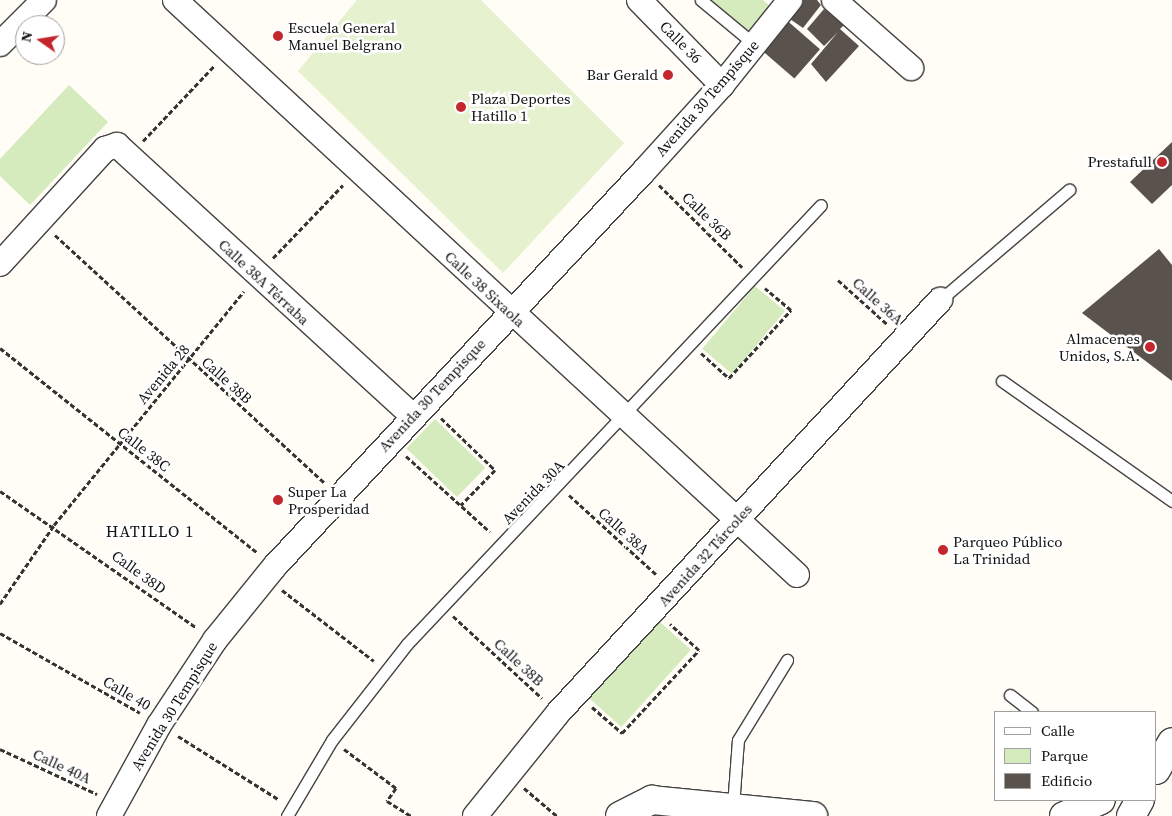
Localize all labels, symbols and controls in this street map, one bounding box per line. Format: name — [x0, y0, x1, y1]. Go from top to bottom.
north arrow — [15, 15, 65, 65]
street label: Calle 36 — [656, 17, 706, 67]
place label: Escuela General Manuel Belgrano — [288, 18, 402, 53]
text: N — [15, 30, 37, 44]
marker: Escuela General Manuel Belgrano — [272, 30, 284, 42]
street label: Avenida 30 Tempisque — [651, 36, 763, 160]
place label: Bar Gerald — [586, 66, 658, 84]
marker: Bar Gerald — [662, 69, 674, 81]
place label: Plaza Deportes Hatillo 1 — [471, 89, 571, 124]
marker: Plaza Deportes Hatillo 1 — [455, 101, 467, 113]
place label: Prestafull — [1088, 153, 1152, 171]
marker: Prestafull — [1156, 156, 1168, 168]
street label: Calle 36B — [679, 188, 735, 244]
street label: Calle 38A Térraba — [215, 235, 313, 329]
street label: Calle 38 Sixaola — [441, 247, 529, 331]
street label: Calle 36A — [849, 274, 907, 328]
place label: Almacenes Unidos, S.A. — [1059, 329, 1140, 364]
street label: Avenida 30 Tempisque — [375, 334, 489, 456]
street label: Avenida 28 — [133, 341, 193, 407]
marker: Almacenes Unidos, S.A. — [1144, 341, 1156, 353]
street label: Calle 38B — [198, 353, 256, 407]
street label: Calle 38C — [114, 423, 174, 475]
street label: Avenida 30A — [498, 456, 568, 528]
place label: Super La Prosperidad — [288, 482, 369, 517]
marker: Super La Prosperidad — [272, 494, 284, 506]
street label: Avenida 32 Tárcoles — [654, 500, 756, 610]
street label: Calle 38A — [595, 504, 653, 558]
district label: HATILLO 1 — [105, 521, 195, 541]
place label: Parqueo Público La Trinidad — [953, 532, 1062, 567]
marker: Parqueo Público La Trinidad — [937, 544, 949, 556]
street label: Calle 38D — [108, 546, 170, 598]
street label: Calle 38B — [490, 634, 548, 690]
street label: Avenida 30 Tempisque — [127, 638, 221, 774]
street label: Calle 40 — [100, 672, 154, 714]
legend — [994, 711, 1157, 801]
text: Calle — [1041, 720, 1075, 741]
street label: Calle 40A — [30, 745, 94, 787]
text: Parque — [1041, 745, 1088, 766]
text: Edificio — [1041, 770, 1092, 791]

